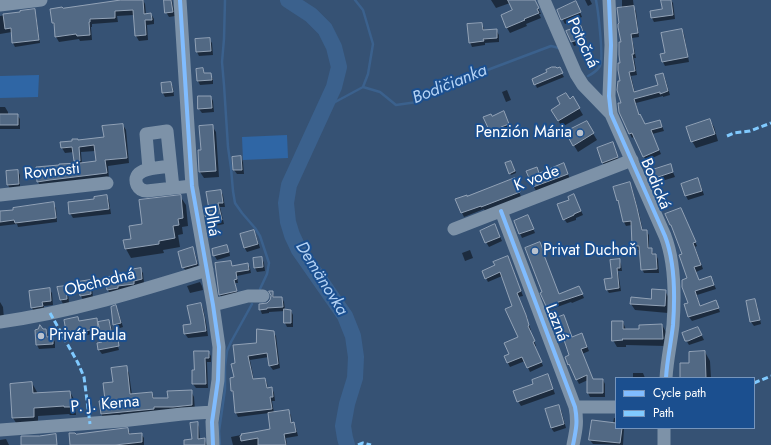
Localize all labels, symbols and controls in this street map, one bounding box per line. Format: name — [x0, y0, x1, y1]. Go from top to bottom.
street label: Potočná — [562, 15, 602, 71]
water label: Bodičianka — [410, 61, 490, 109]
place label: Penzión Mária — [476, 123, 572, 143]
marker: Penzión Mária — [575, 128, 585, 138]
street label: Bodická — [636, 156, 674, 212]
street label: Rovnosti — [23, 160, 81, 184]
street label: K vode — [512, 162, 562, 196]
street label: Dlhá — [199, 204, 223, 238]
water label: Demänovka — [290, 238, 352, 320]
place label: Privat Duchoň — [543, 241, 637, 261]
marker: Privat Duchoň — [530, 246, 540, 256]
street label: Obchodná — [63, 265, 137, 301]
street label: Lazná — [540, 302, 572, 344]
place label: Privát Paula — [49, 326, 126, 346]
marker: Privát Paula — [36, 331, 46, 341]
legend — [615, 377, 755, 429]
text: Cycle path — [653, 384, 706, 402]
street label: P. J. Kerna — [70, 392, 140, 418]
text: Path — [653, 404, 674, 422]

